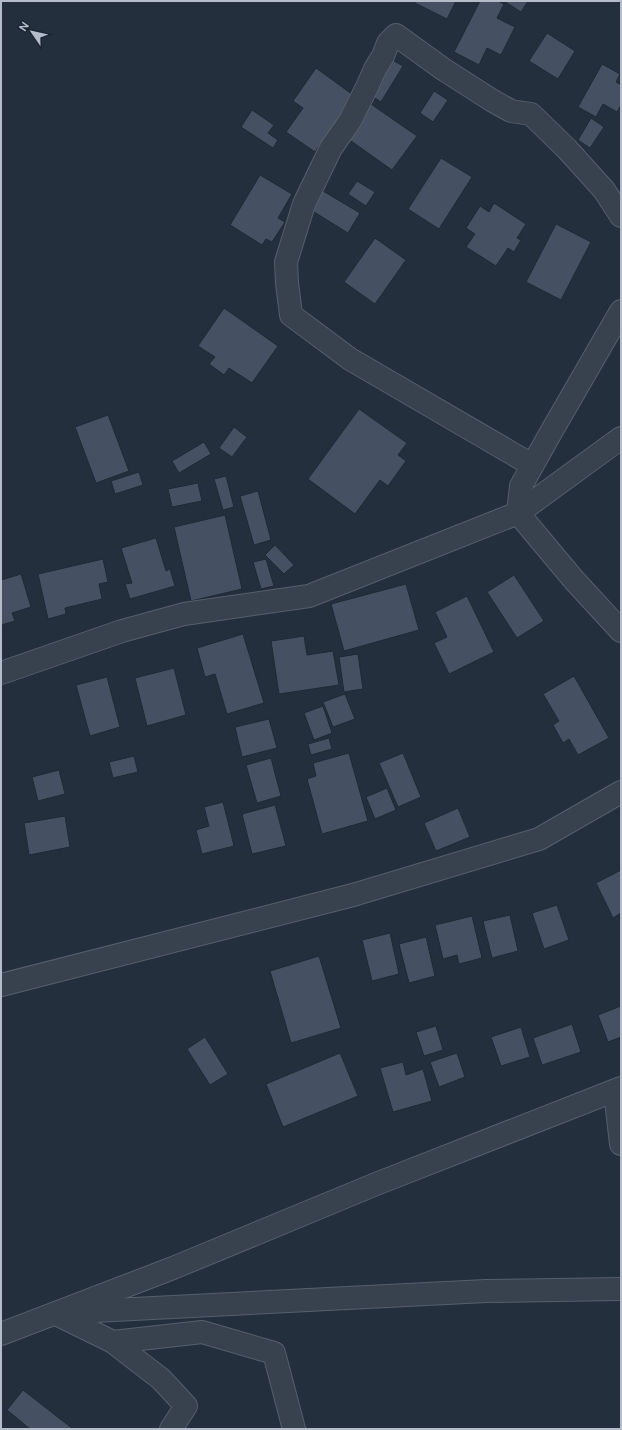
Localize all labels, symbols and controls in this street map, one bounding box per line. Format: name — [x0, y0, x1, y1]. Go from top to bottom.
north arrow — [12, 12, 52, 52]
text: N — [16, 20, 32, 34]

